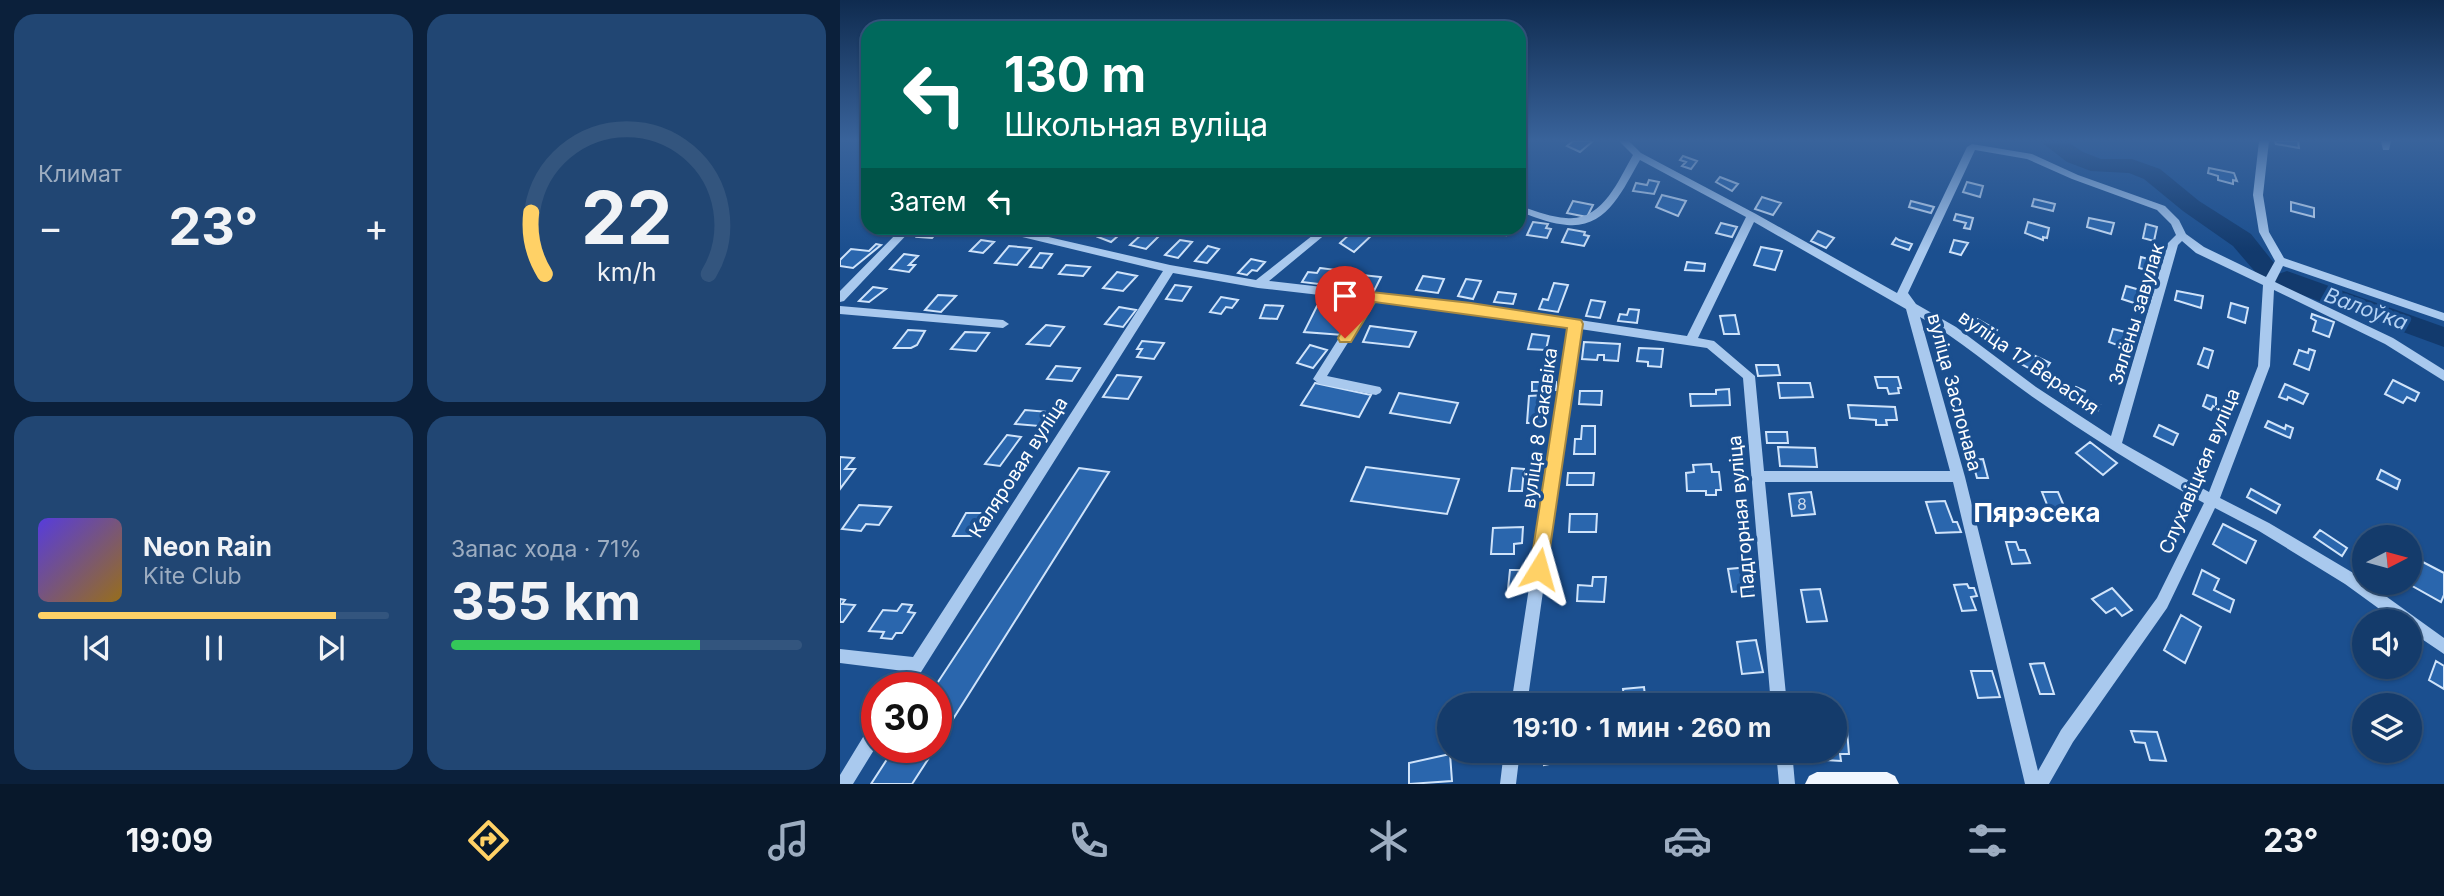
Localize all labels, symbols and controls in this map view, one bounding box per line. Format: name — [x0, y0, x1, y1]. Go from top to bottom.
text: 130 m — [1004, 45, 1146, 104]
icon: left — [889, 49, 980, 140]
text: Школьная вуліца — [1004, 105, 1268, 144]
text: Климат — [38, 160, 122, 188]
text: 22 — [581, 173, 672, 262]
icon: left — [981, 182, 1019, 220]
text: Затем — [889, 186, 967, 217]
text: 23° — [169, 195, 258, 258]
text: − — [38, 204, 63, 250]
text: + — [364, 204, 389, 250]
street label: Зялёны завулак — [2104, 240, 2169, 388]
text: km/h — [597, 257, 656, 287]
pin — [1315, 266, 1375, 338]
icon: arrive — [1326, 277, 1364, 315]
water label: Валоўка — [2321, 282, 2411, 335]
street label: вуліца 17 Верасня — [1954, 305, 2103, 419]
street label: вуліца Заслонава — [1922, 311, 1987, 474]
street label: вуліца 8 Сакавіка — [1517, 346, 1562, 510]
street label: Слухавіцкая вуліца — [2154, 385, 2245, 558]
street label: Каляровая вуліца — [964, 393, 1073, 542]
street label: Падгорная вуліца — [1723, 434, 1760, 599]
house number: 8 — [1797, 494, 1807, 514]
district label: Пярэсека — [1973, 497, 2101, 528]
north arrow — [2352, 525, 2422, 595]
map controls — [2352, 525, 2422, 763]
text: Neon Rain — [143, 531, 272, 562]
position arrow — [1502, 532, 1576, 606]
text: Запас хода · 71% — [451, 535, 642, 563]
text: Kite Club — [143, 562, 242, 590]
text: 355 km — [451, 570, 641, 633]
button: sound — [2352, 609, 2422, 679]
icon: previous — [78, 629, 116, 667]
icon: pause — [195, 629, 233, 667]
icon: next — [312, 629, 350, 667]
speed limit sign: 30 — [861, 672, 952, 763]
button: layers — [2352, 693, 2422, 763]
text: 19:10 · 1 мин · 260 m — [1512, 712, 1772, 743]
icon: directions — [464, 816, 513, 865]
icon: music — [764, 816, 813, 865]
icon: phone — [1064, 816, 1113, 865]
icon: climate — [1364, 816, 1413, 865]
icon: car — [1663, 816, 1712, 865]
icon: filters — [1963, 816, 2012, 865]
text: 19:09 — [125, 821, 213, 860]
text: 23° — [2263, 821, 2318, 860]

